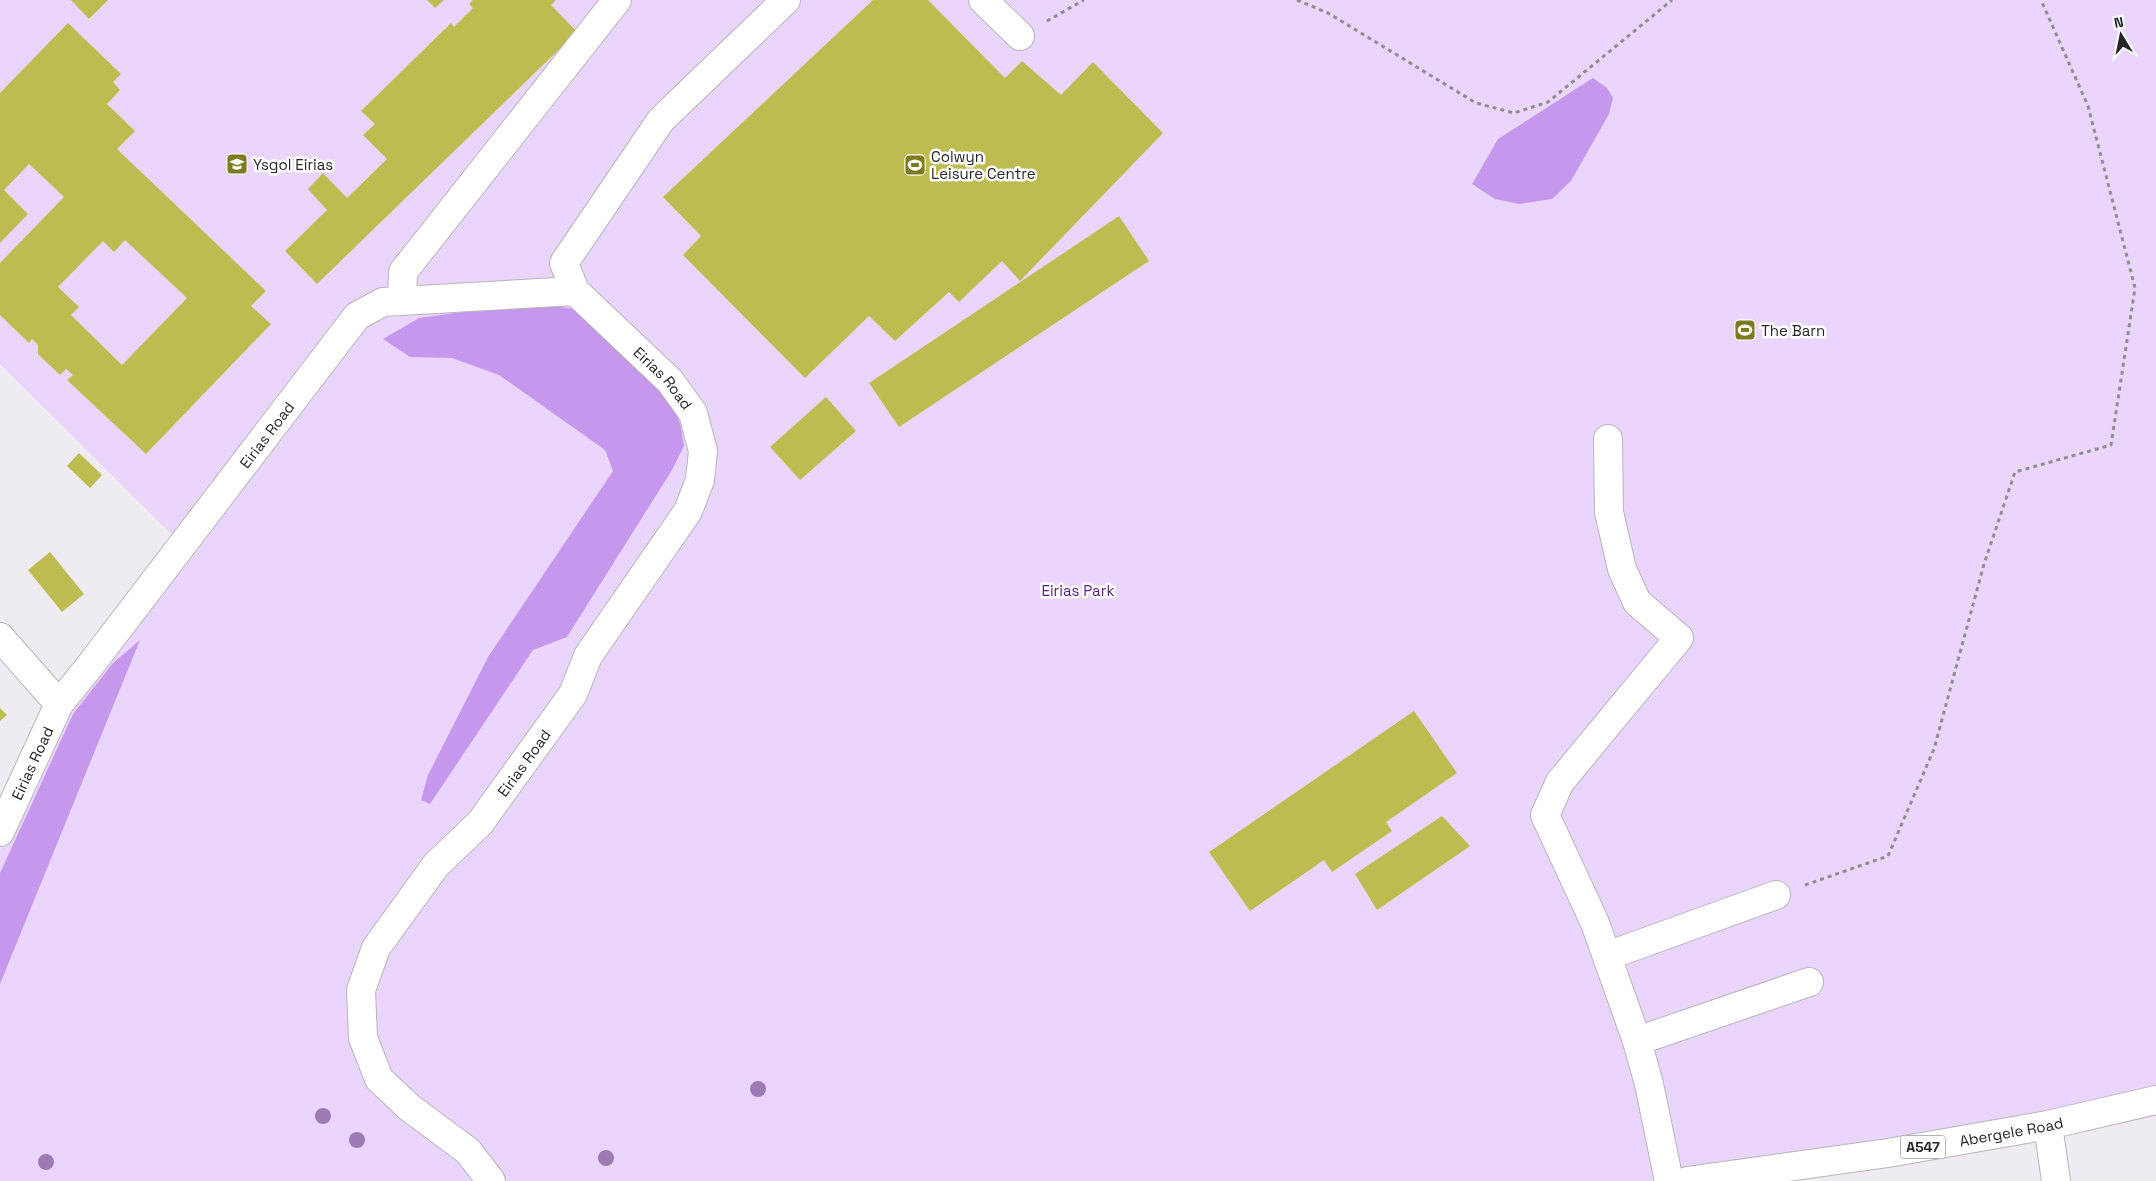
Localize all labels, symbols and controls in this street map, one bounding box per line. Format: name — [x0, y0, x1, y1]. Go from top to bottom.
north arrow — [2096, 10, 2146, 60]
text: N — [2113, 13, 2125, 32]
place label: Colwyn Leisure Centre — [931, 147, 1036, 183]
school or university icon: Ysgol Eirias — [225, 152, 249, 176]
sports icon: Colwyn Leisure Centre — [903, 153, 927, 177]
place label: Ysgol Eirias — [253, 155, 333, 174]
sports icon: The Barn — [1733, 318, 1757, 342]
place label: The Barn — [1761, 321, 1825, 340]
street label: Eirias Road — [630, 342, 697, 413]
street label: Eirias Road — [235, 398, 298, 472]
park label: Eirias Park — [1042, 581, 1114, 600]
street label: Eirias Road — [7, 723, 57, 803]
street label: Eirias Road — [493, 726, 555, 800]
street label: Abergele Road — [1958, 1112, 2065, 1150]
road number: A547 — [1900, 1136, 1946, 1158]

